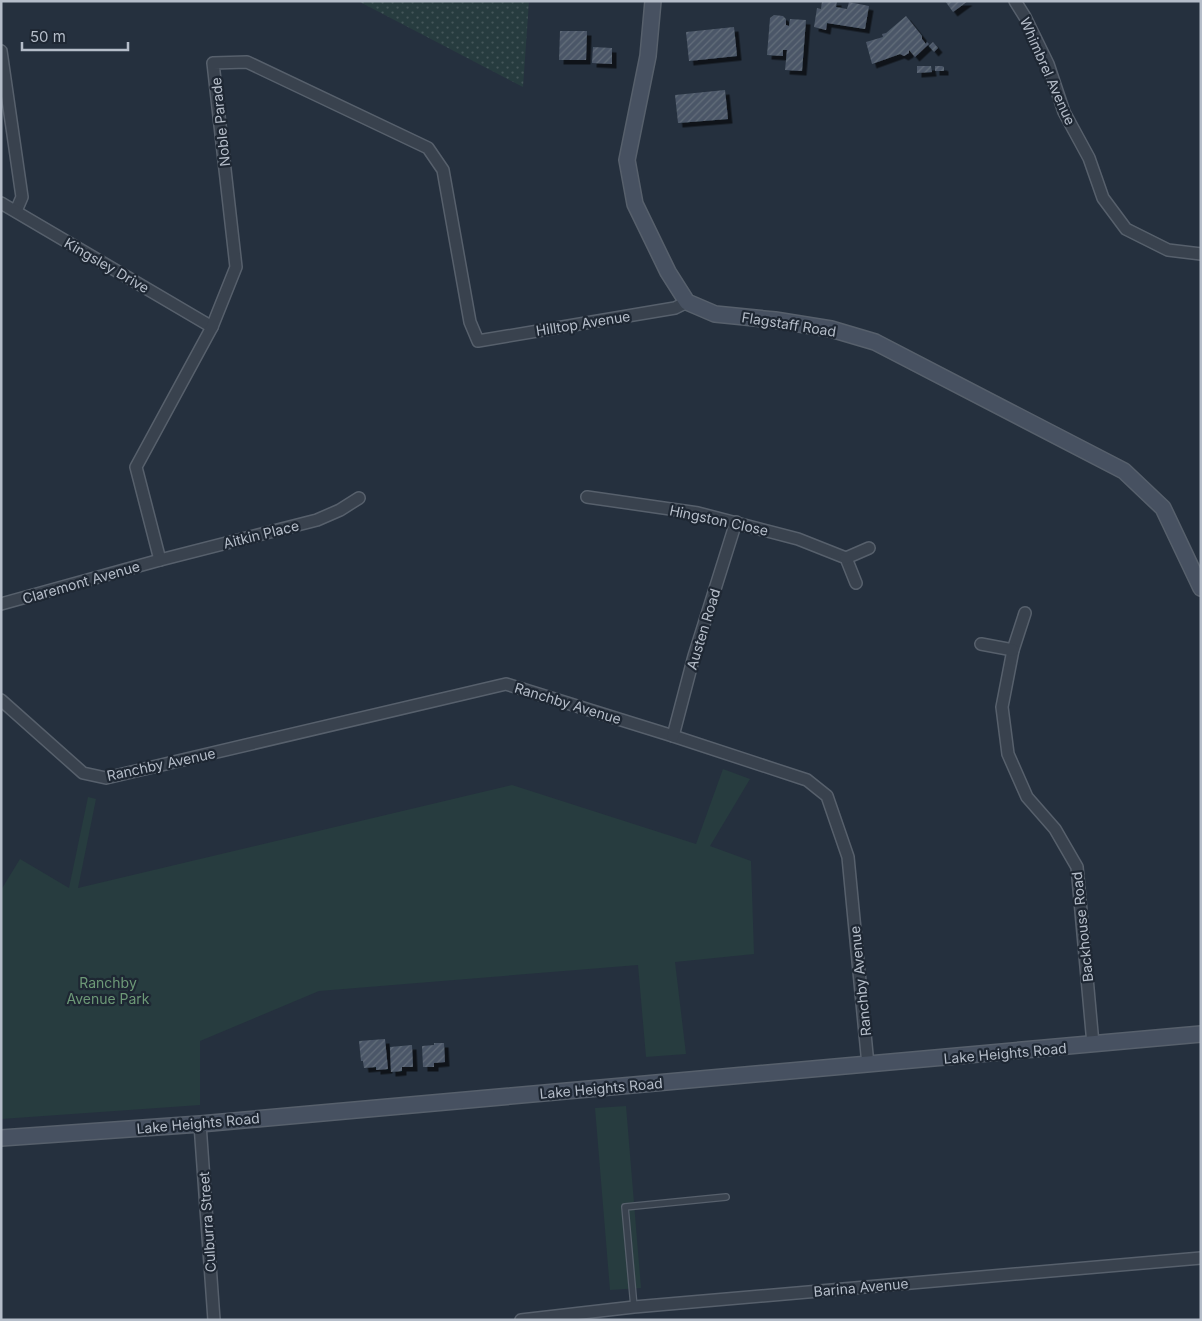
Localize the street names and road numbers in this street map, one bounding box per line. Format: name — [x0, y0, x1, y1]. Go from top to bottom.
street label: Whimbrel Avenue — [1017, 15, 1079, 127]
street label: Noble Parade — [207, 77, 233, 167]
street label: Kingsley Drive — [62, 234, 152, 296]
street label: Hilltop Avenue — [535, 307, 631, 339]
street label: Flagstaff Road — [740, 308, 838, 340]
street label: Hingston Close — [668, 501, 770, 539]
street label: Aitkin Place — [221, 516, 301, 552]
street label: Claremont Avenue — [20, 557, 142, 607]
street label: Austen Road — [683, 586, 723, 672]
street label: Ranchby Avenue — [513, 679, 623, 727]
street label: Ranchby Avenue — [105, 744, 217, 784]
street label: Backhouse Road — [1068, 871, 1096, 983]
street label: Ranchby Avenue — [846, 925, 874, 1037]
street label: Lake Heights Road — [943, 1039, 1067, 1067]
street label: Lake Heights Road — [539, 1074, 663, 1102]
street label: Lake Heights Road — [136, 1109, 260, 1137]
street label: Culburra Street — [195, 1171, 219, 1273]
street label: Barina Avenue — [813, 1274, 909, 1300]

